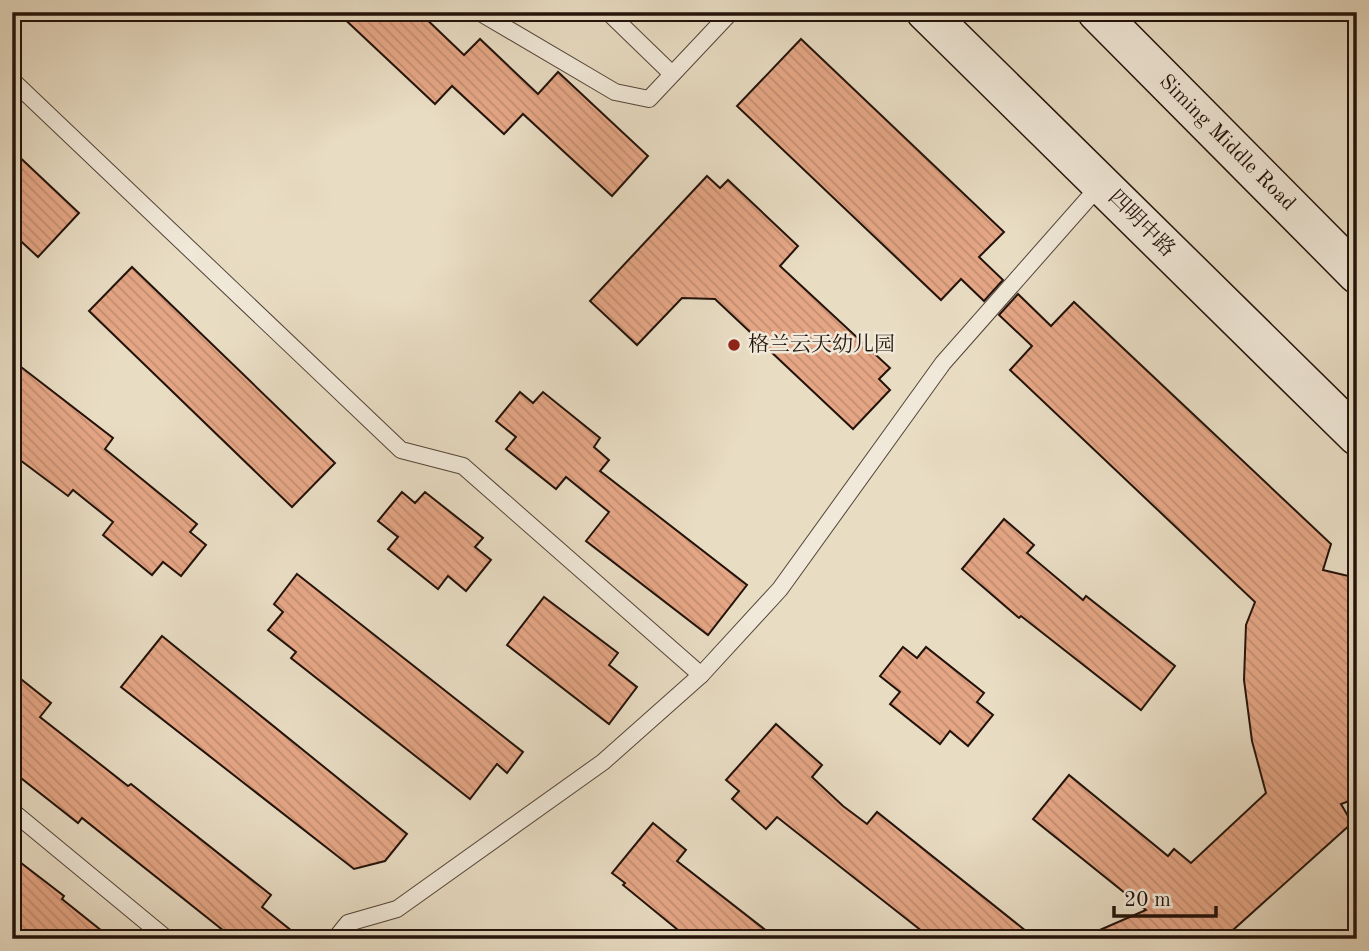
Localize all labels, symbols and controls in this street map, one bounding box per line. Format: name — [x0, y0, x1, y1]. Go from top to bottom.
street label: Siming Middle Road — [1155, 71, 1299, 215]
street label: 四明中路 — [1104, 185, 1180, 261]
place label: 格兰云天幼儿园 — [748, 333, 895, 356]
marker: 格兰云天幼儿园 — [726, 337, 742, 353]
scale bar — [1114, 874, 1215, 918]
text: 20 m — [1124, 890, 1171, 911]

